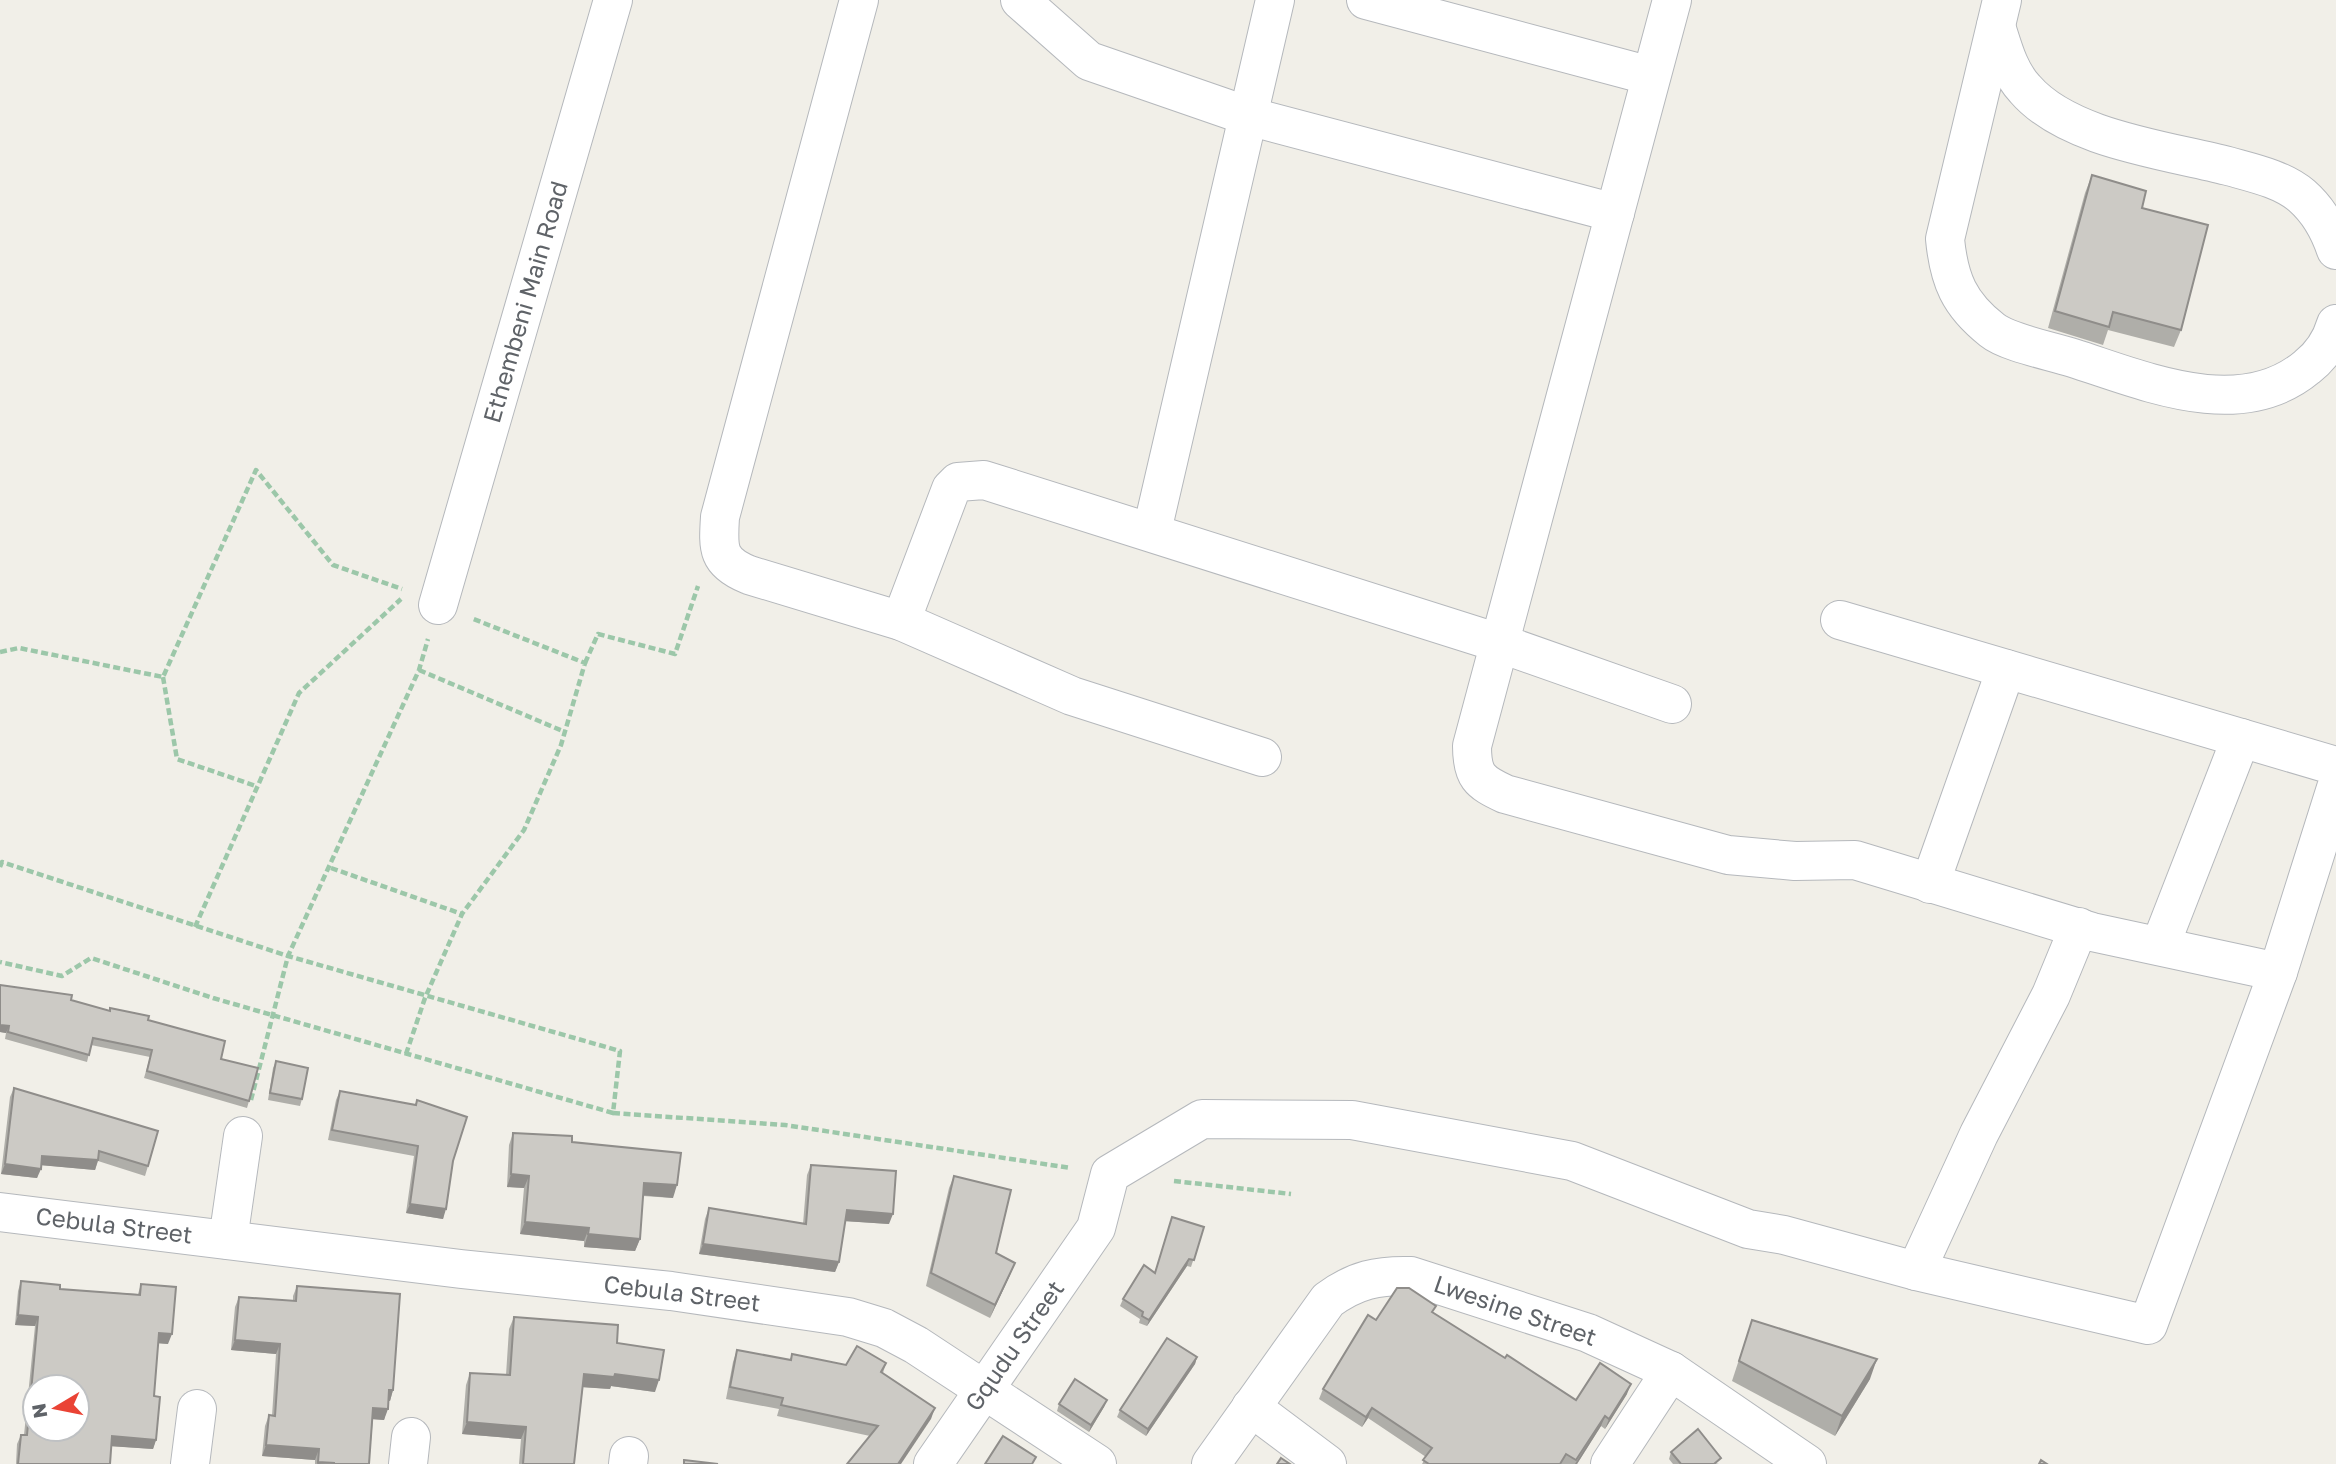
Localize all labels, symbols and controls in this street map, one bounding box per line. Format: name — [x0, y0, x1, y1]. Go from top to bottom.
street label: Ethembeni Main Road — [476, 177, 573, 426]
street label: Cebula Street — [34, 1201, 194, 1249]
street label: Lwesine Street — [1430, 1268, 1601, 1351]
street label: Cebula Street — [602, 1269, 762, 1317]
street label: Gqudu Street — [958, 1274, 1069, 1416]
north arrow — [21, 1373, 91, 1443]
text: N — [26, 1402, 51, 1420]

